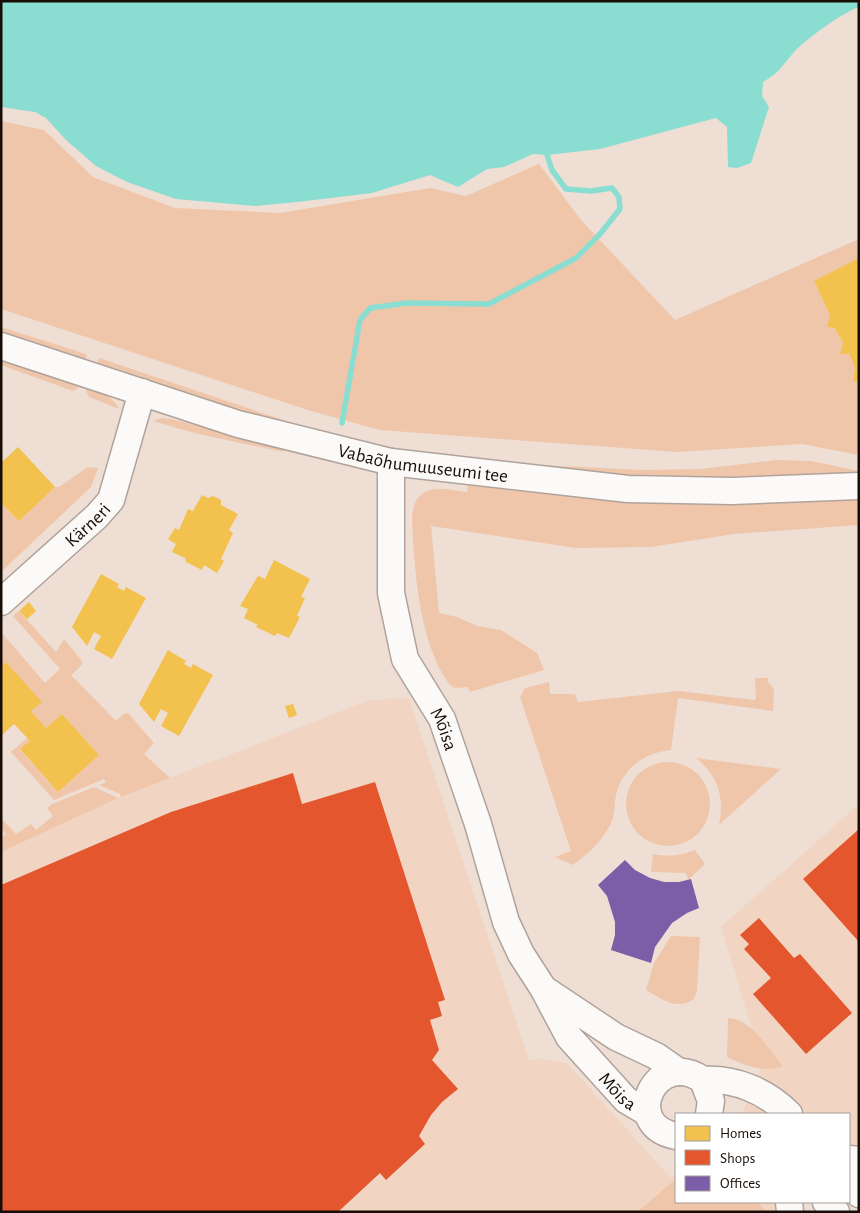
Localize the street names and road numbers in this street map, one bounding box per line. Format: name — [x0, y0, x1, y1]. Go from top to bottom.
street label: Vabaõhumuuseumi tee — [336, 441, 509, 486]
street label: Kärneri — [62, 500, 115, 551]
street label: Mõisa — [426, 704, 460, 753]
street label: Mõisa — [595, 1069, 639, 1115]

